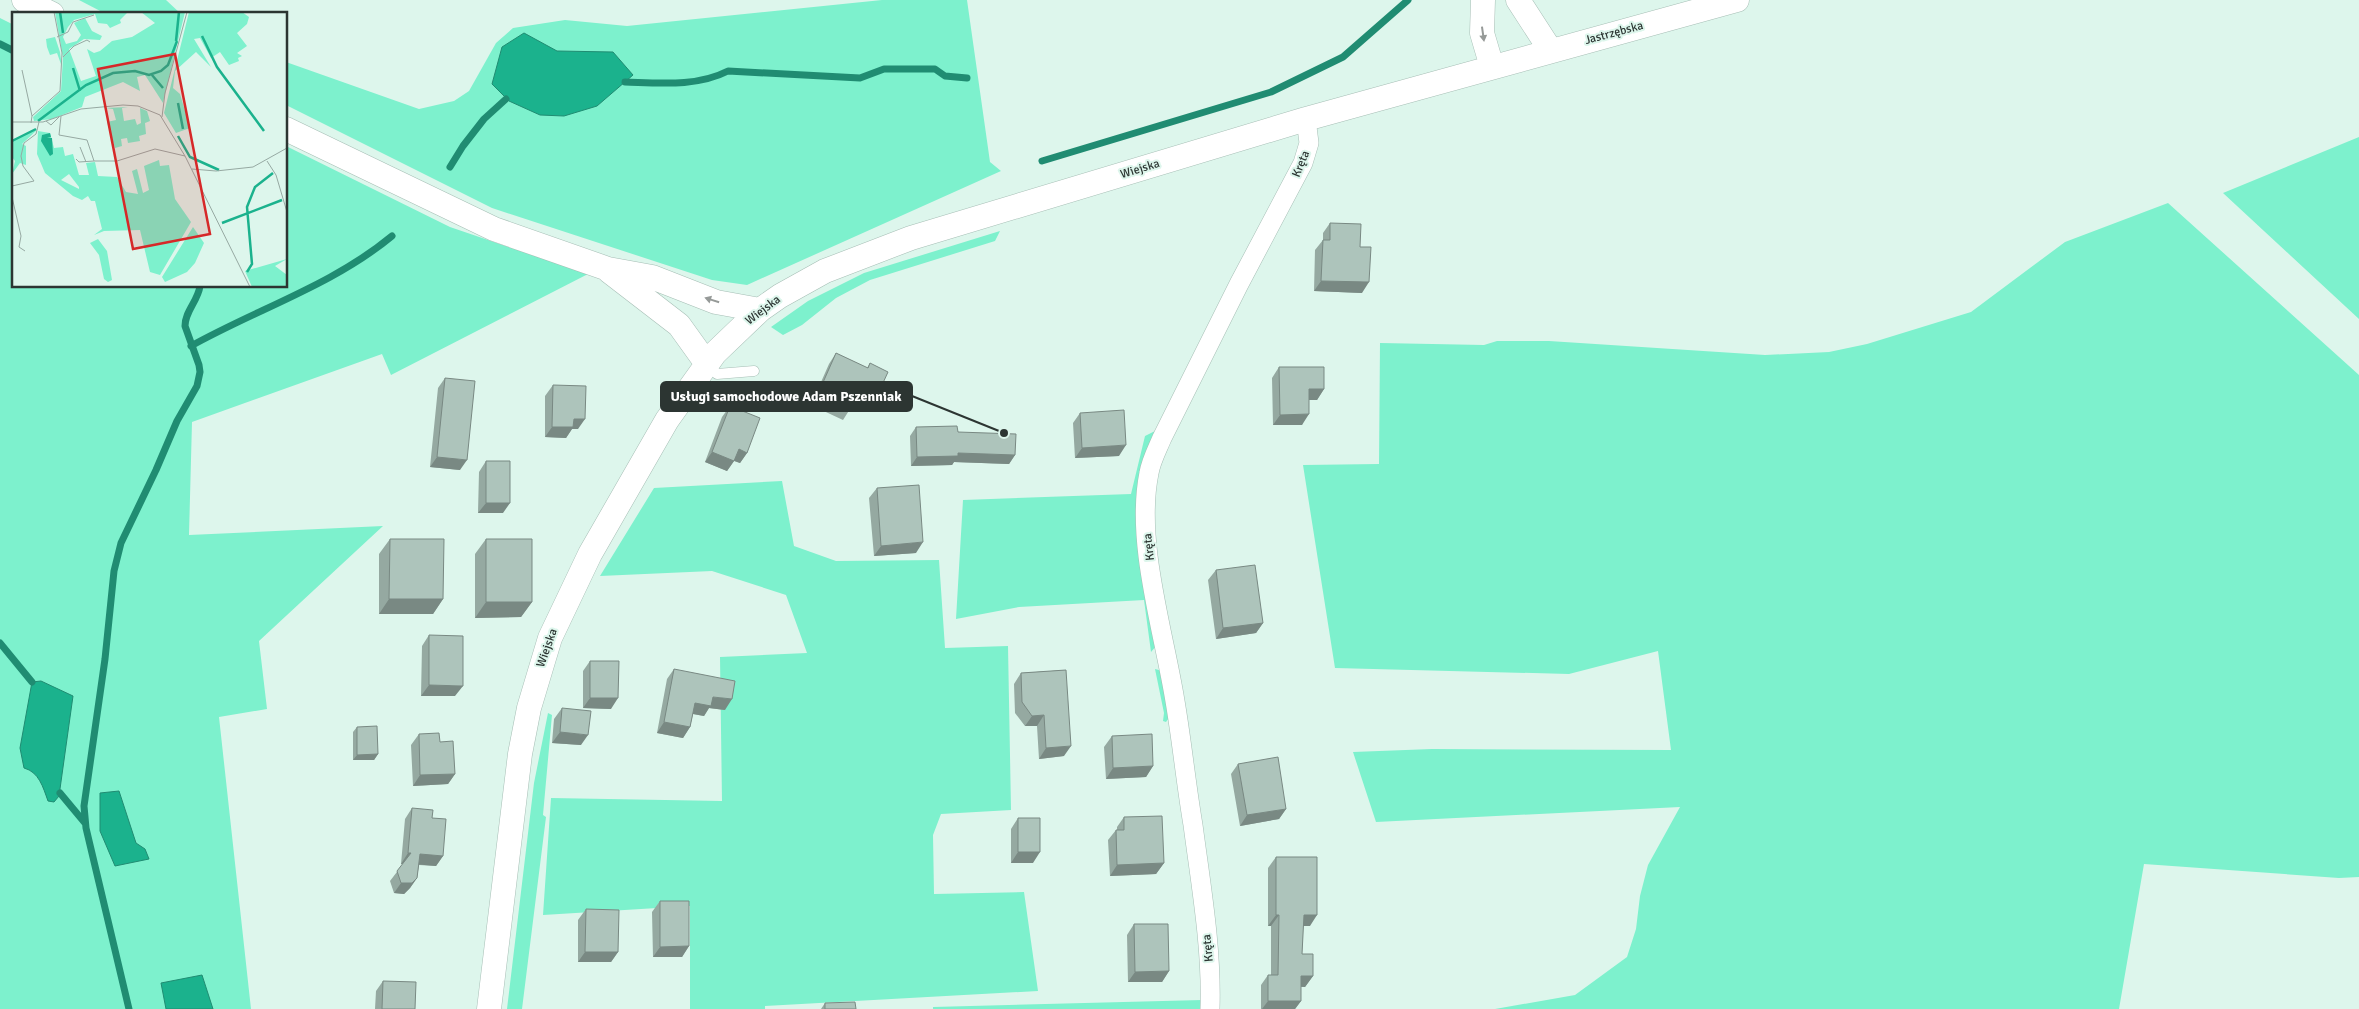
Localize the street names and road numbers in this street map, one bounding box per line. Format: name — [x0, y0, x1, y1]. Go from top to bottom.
street label: Jastrzębska — [1583, 18, 1645, 48]
street label: Kręta — [1289, 148, 1313, 180]
street label: Wiejska — [1119, 156, 1161, 182]
street label: Wiejska — [742, 292, 784, 328]
street label: Kręta — [1140, 532, 1158, 562]
street label: Wiejska — [533, 627, 561, 669]
street label: Kręta — [1199, 934, 1217, 962]

